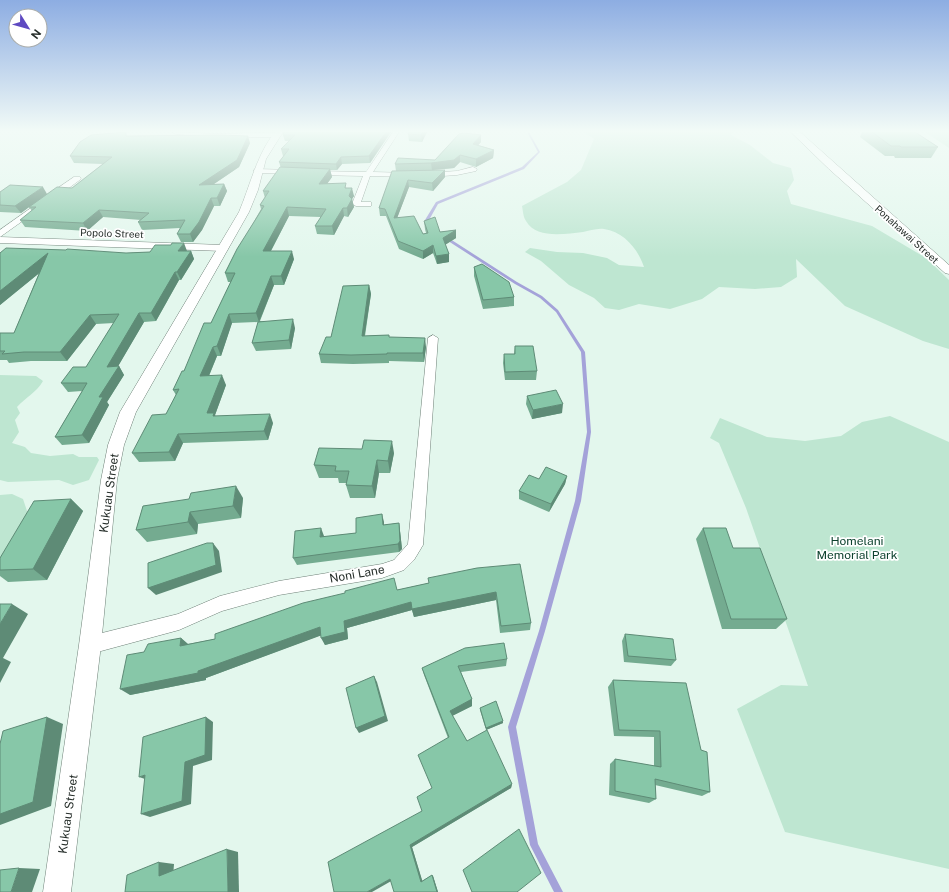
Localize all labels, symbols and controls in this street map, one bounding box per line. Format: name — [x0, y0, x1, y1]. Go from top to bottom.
north arrow — [8, 8, 48, 48]
text: N — [29, 27, 43, 41]
street label: Ponahawai Street — [873, 202, 941, 266]
street label: Popolo Street — [80, 226, 144, 240]
street label: Kukuau Street — [97, 452, 122, 534]
park label: Homelani Memorial Park — [817, 534, 898, 562]
street label: Noni Lane — [328, 562, 386, 586]
street label: Kukuau Street — [56, 773, 81, 855]

